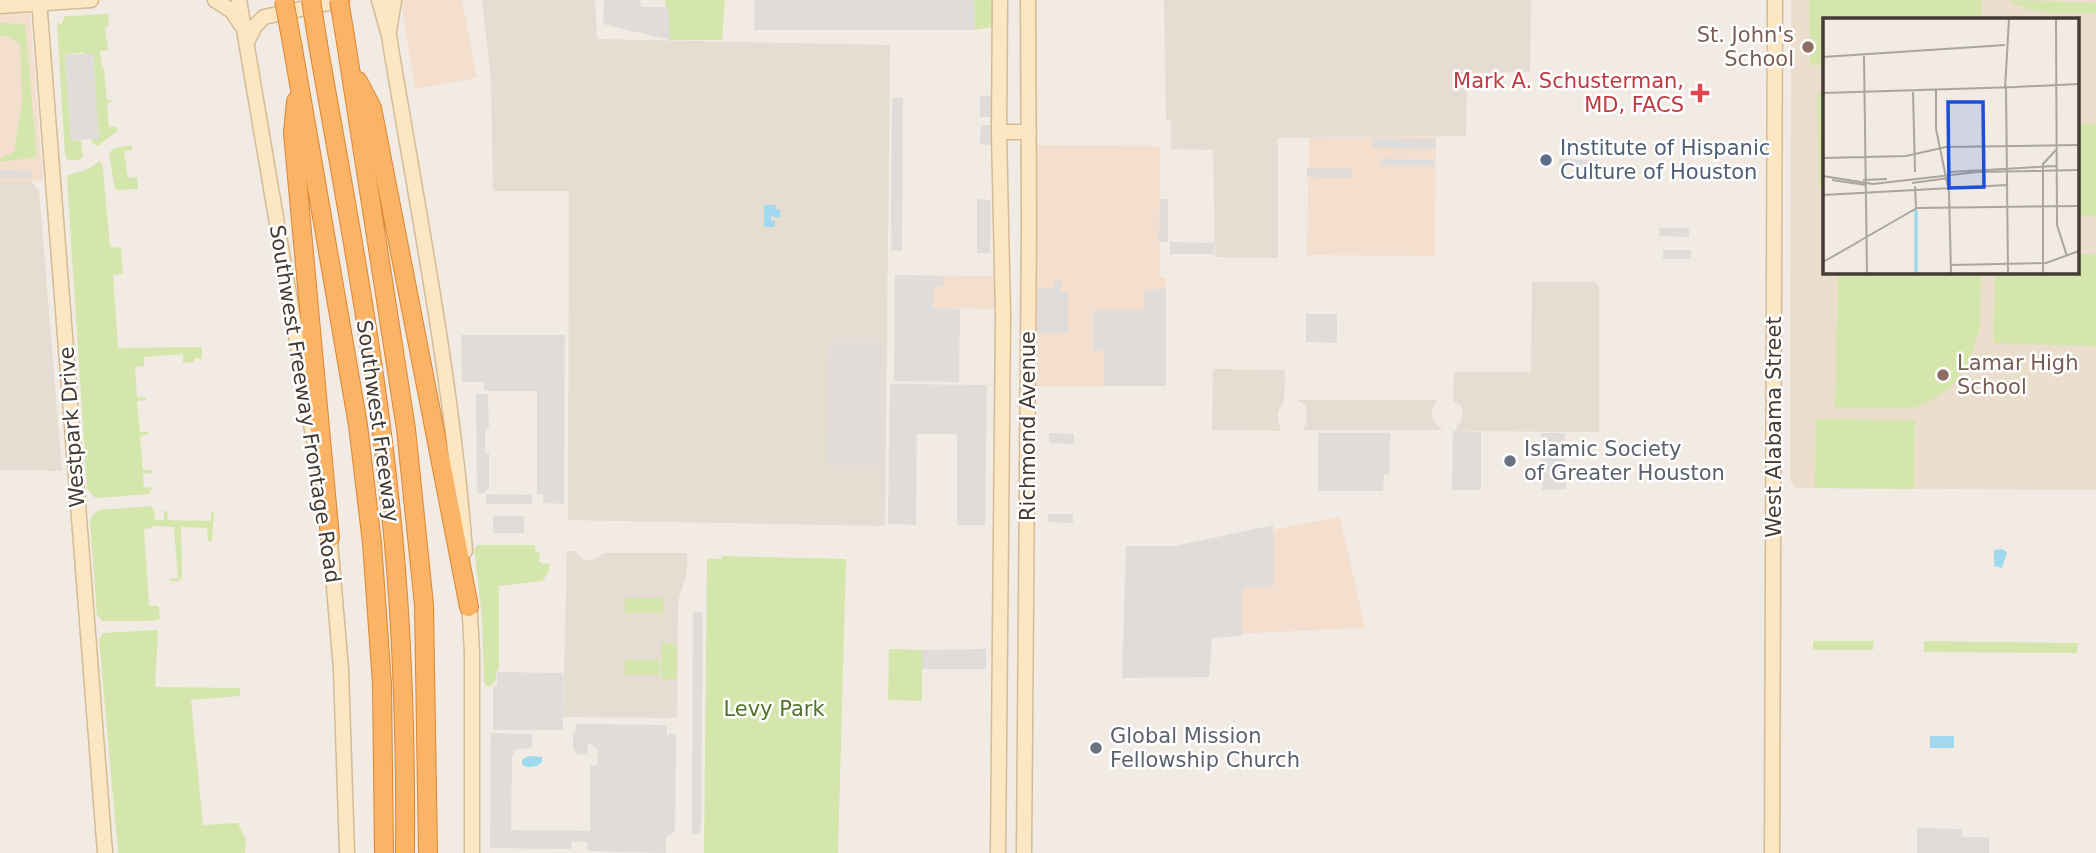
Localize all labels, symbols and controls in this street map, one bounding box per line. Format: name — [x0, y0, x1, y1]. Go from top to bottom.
inset map — [1823, 18, 2078, 273]
place label: St. John's School — [1697, 23, 1794, 71]
marker: St. John's School — [1800, 39, 1816, 55]
place label: Mark A. Schusterman, MD, FACS — [1453, 69, 1684, 117]
marker: Mark A. Schusterman, MD, FACS — [1690, 83, 1710, 103]
place label: Institute of Hispanic Culture of Houston — [1560, 136, 1770, 184]
marker: Institute of Hispanic Culture of Houston — [1538, 152, 1554, 168]
street label: Southwest Freeway Frontage Road — [265, 223, 345, 585]
street label: West Alabama Street — [1762, 316, 1786, 538]
street label: Southwest Freeway — [352, 318, 404, 524]
street label: Richmond Avenue — [1016, 331, 1040, 521]
street label: Westpark Drive — [54, 346, 90, 508]
place label: Lamar High School — [1957, 351, 2078, 399]
marker: Lamar High School — [1935, 367, 1951, 383]
place label: Islamic Society of Greater Houston — [1524, 437, 1725, 485]
marker: Islamic Society of Greater Houston — [1502, 453, 1518, 469]
park label: Levy Park — [723, 697, 825, 721]
place label: Global Mission Fellowship Church — [1110, 724, 1300, 772]
marker: Global Mission Fellowship Church — [1088, 740, 1104, 756]

